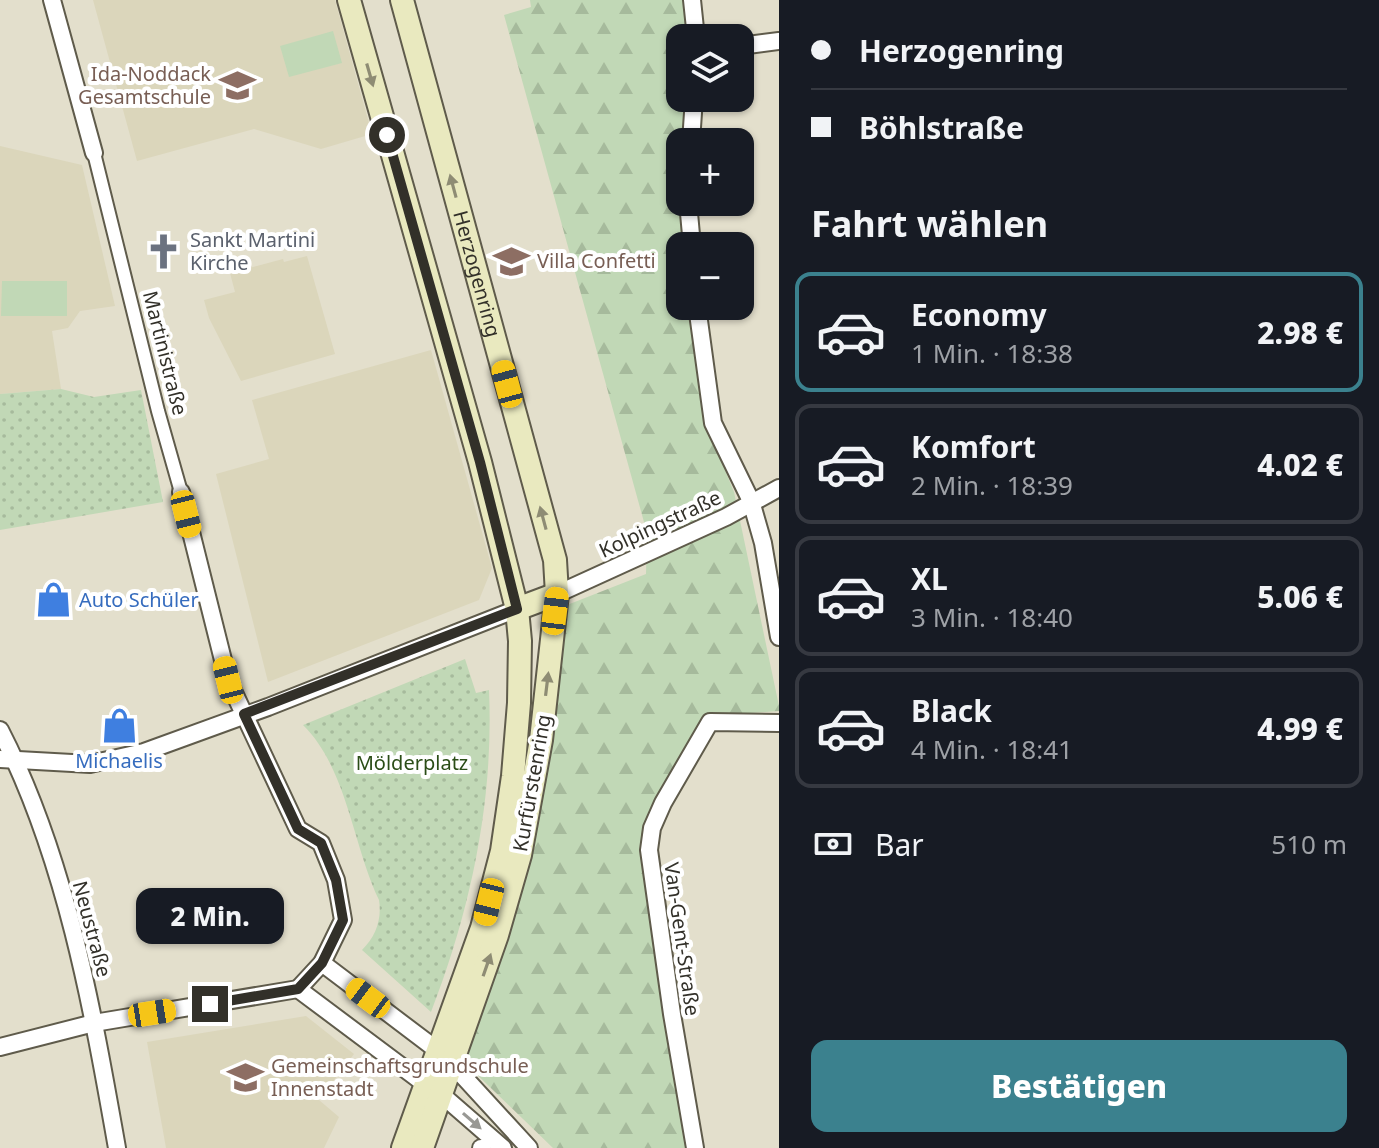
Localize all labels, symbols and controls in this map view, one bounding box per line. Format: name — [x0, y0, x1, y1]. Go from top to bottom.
map controls — [666, 24, 754, 320]
button: layers — [666, 24, 754, 112]
text: Herzogenring — [859, 30, 1064, 71]
place label: Ida-Noddack Gesamtschule — [78, 60, 211, 110]
one-way arrow — [364, 64, 377, 88]
school or university icon: Ida-Noddack Gesamtschule — [218, 67, 256, 105]
text: Böhlstraße — [859, 107, 1024, 148]
route start — [369, 117, 405, 153]
button: + — [666, 128, 754, 216]
one-way arrow — [447, 173, 459, 198]
text: Fahrt wählen — [811, 199, 1048, 248]
street label: Herzogenring — [447, 208, 507, 340]
place label: Sankt Martini Kirche — [190, 226, 315, 276]
church icon: Sankt Martini Kirche — [145, 232, 183, 270]
button: − — [666, 232, 754, 320]
school or university icon: Villa Confetti — [492, 242, 530, 280]
place label: Villa Confetti — [537, 247, 656, 274]
street label: Martinistraße — [137, 288, 194, 418]
text: Economy — [911, 294, 1047, 335]
icon: car — [815, 296, 887, 368]
text: 2.98 € — [1257, 312, 1343, 353]
text: 1 Min. · 18:38 — [911, 335, 1073, 371]
car — [489, 358, 525, 410]
text: Komfort — [911, 426, 1036, 467]
icon: car — [815, 428, 887, 500]
text: 4.02 € — [1257, 444, 1343, 485]
text: 2 Min. · 18:39 — [911, 467, 1073, 503]
street label: Kolpingstraße — [594, 484, 725, 564]
car — [169, 488, 203, 540]
one-way arrow — [537, 505, 549, 530]
text: XL — [911, 558, 948, 599]
icon: car — [815, 560, 887, 632]
text: 5.06 € — [1257, 576, 1343, 617]
shop icon: Auto Schüler — [34, 581, 72, 619]
place label: Auto Schüler — [79, 586, 199, 613]
car — [540, 586, 570, 636]
text: 3 Min. · 18:40 — [911, 599, 1073, 635]
car — [211, 654, 245, 706]
one-way arrow — [541, 671, 554, 696]
text: Black — [911, 690, 992, 731]
icon: car — [815, 692, 887, 764]
shop icon: Michaelis — [100, 707, 138, 745]
text: 4.99 € — [1257, 708, 1343, 749]
street label: Kurfürstenring — [506, 712, 557, 854]
text: 4 Min. · 18:41 — [911, 731, 1073, 767]
place label: Michaelis — [75, 747, 163, 774]
park label: Mölderplatz — [356, 749, 468, 776]
icon: cash — [811, 822, 855, 866]
text: Bar — [875, 824, 924, 865]
text: 510 m — [1271, 826, 1347, 862]
street label: Van-Gent-Straße — [658, 860, 707, 1017]
car — [472, 876, 506, 928]
street label: Neustraße — [67, 878, 118, 980]
callout: 2 Min. — [136, 888, 284, 944]
text: 2 Min. — [170, 898, 250, 934]
one-way arrow — [481, 952, 494, 976]
car — [342, 974, 394, 1022]
route end — [192, 986, 228, 1022]
car — [126, 997, 178, 1029]
button: Bestätigen — [811, 1040, 1347, 1132]
place label: Gemeinschaftsgrundschule Innenstadt — [271, 1052, 529, 1102]
school or university icon: Gemeinschaftsgrundschule Innenstadt — [226, 1058, 264, 1096]
one-way arrow — [463, 1112, 482, 1130]

